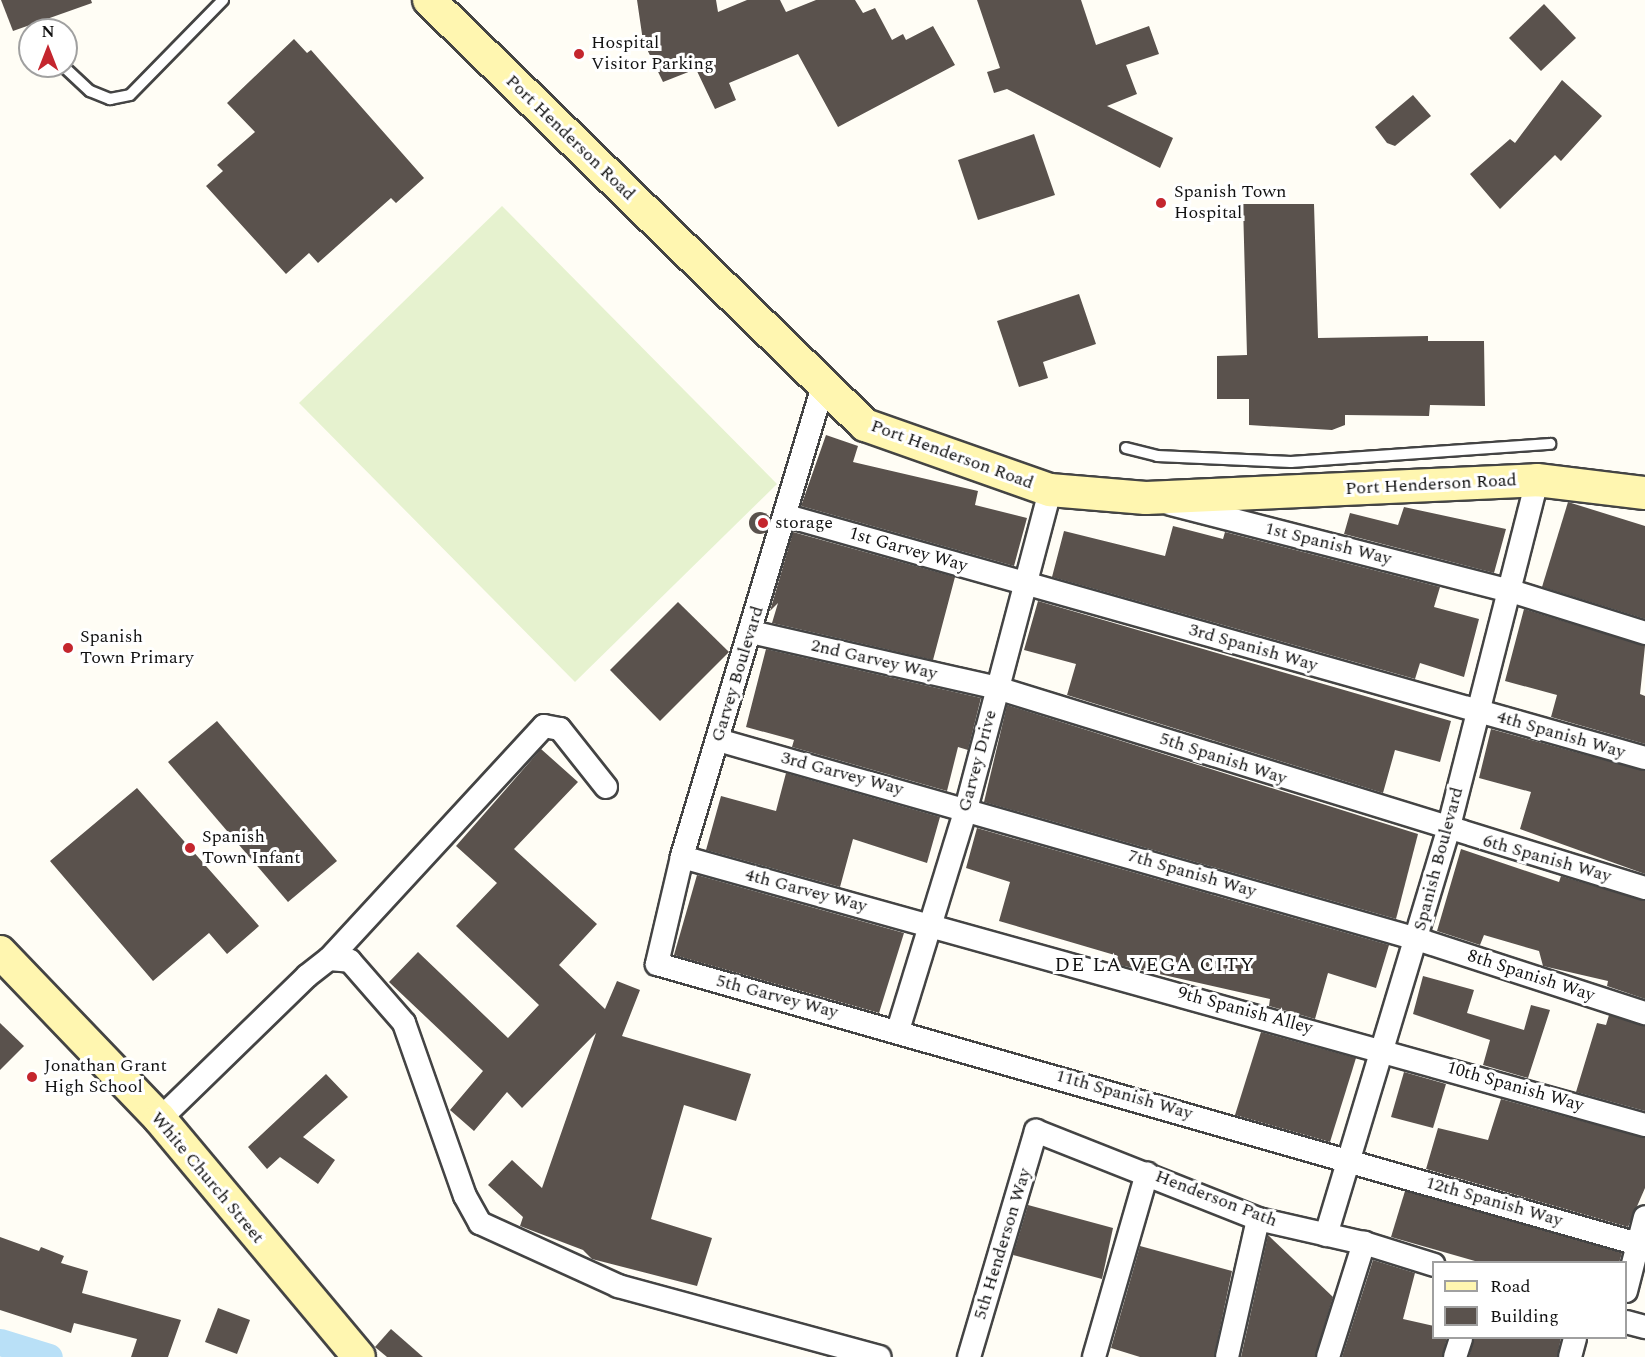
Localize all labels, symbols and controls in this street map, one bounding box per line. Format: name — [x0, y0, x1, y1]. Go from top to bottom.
north arrow — [18, 18, 78, 78]
text: N — [41, 20, 55, 44]
place label: Hospital Visitor Parking — [591, 33, 714, 76]
marker: Hospital Visitor Parking — [572, 47, 586, 61]
street label: Port Henderson Road — [501, 71, 639, 205]
place label: Spanish Town Hospital — [1174, 182, 1286, 224]
marker: Spanish Town Hospital — [1152, 194, 1170, 212]
street label: Port Henderson Road — [868, 416, 1036, 494]
street label: Port Henderson Road — [1345, 470, 1517, 500]
place label: storage — [775, 512, 833, 534]
marker: storage — [756, 516, 770, 530]
street label: 1st Spanish Way — [1263, 518, 1393, 570]
street label: 1st Garvey Way — [846, 523, 970, 577]
street label: Garvey Boulevard — [707, 604, 769, 744]
street label: 3rd Spanish Way — [1186, 619, 1320, 677]
place label: Spanish Town Primary — [80, 627, 194, 670]
street label: 2nd Garvey Way — [809, 635, 939, 685]
marker: Spanish Town Primary — [61, 641, 75, 655]
street label: 4th Spanish Way — [1494, 706, 1628, 764]
street label: Garvey Drive — [954, 708, 1002, 814]
street label: 5th Spanish Way — [1157, 728, 1289, 790]
street label: 3rd Garvey Way — [779, 747, 905, 801]
street label: Spanish Boulevard — [1409, 785, 1469, 933]
place label: Spanish Town Infant — [202, 827, 301, 870]
street label: 6th Spanish Way — [1480, 830, 1614, 888]
marker: Spanish Town Infant — [183, 841, 197, 855]
street label: 7th Spanish Way — [1125, 845, 1259, 903]
street label: 4th Garvey Way — [743, 864, 869, 918]
street label: 8th Spanish Way — [1465, 945, 1597, 1007]
district label: DE LA VEGA CITY — [1054, 953, 1256, 977]
street label: 5th Garvey Way — [714, 970, 840, 1024]
street label: 9th Spanish Alley — [1175, 983, 1315, 1039]
place label: Jonathan Grant High School — [44, 1056, 167, 1098]
street label: 10th Spanish Way — [1444, 1057, 1586, 1117]
street label: 11th Spanish Way — [1053, 1065, 1195, 1125]
marker: Jonathan Grant High School — [25, 1070, 39, 1084]
street label: White Church Street — [146, 1108, 268, 1248]
street label: 5th Henderson Way — [970, 1166, 1036, 1322]
street label: Henderson Path — [1152, 1166, 1280, 1232]
street label: 12th Spanish Way — [1423, 1172, 1565, 1232]
legend — [1432, 1261, 1627, 1339]
text: Road — [1490, 1273, 1531, 1300]
text: Building — [1490, 1303, 1559, 1330]

